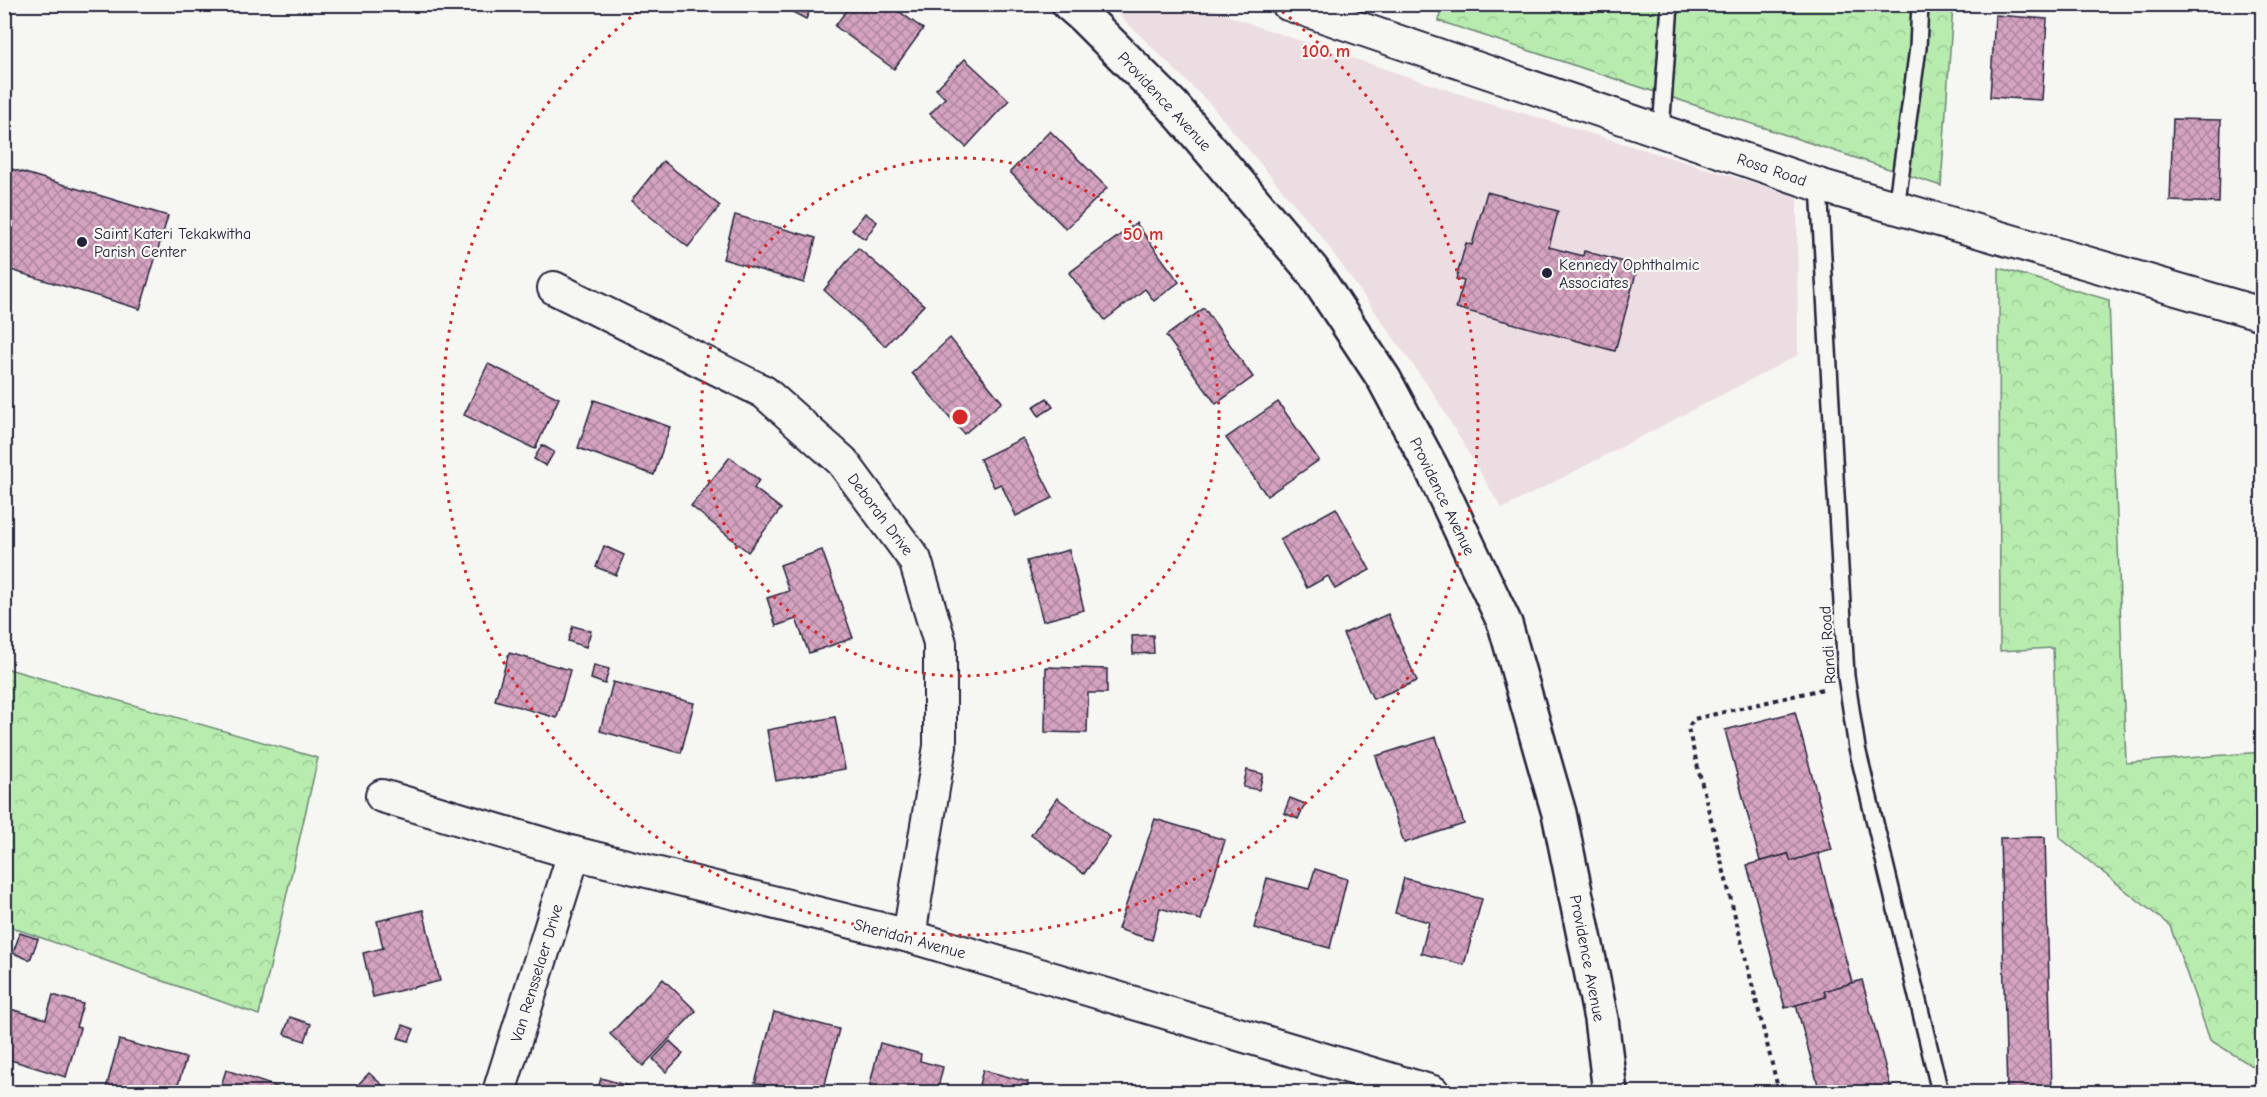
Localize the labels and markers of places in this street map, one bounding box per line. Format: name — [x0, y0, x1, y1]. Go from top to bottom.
place label: Saint Kateri Tekakwitha Parish Center — [94, 225, 251, 261]
marker: Saint Kateri Tekakwitha Parish Center — [75, 235, 89, 249]
place label: Kennedy Ophthalmic Associates — [1559, 256, 1700, 292]
marker: Kennedy Ophthalmic Associates — [1540, 266, 1554, 280]
centre of rings — [950, 407, 970, 427]

